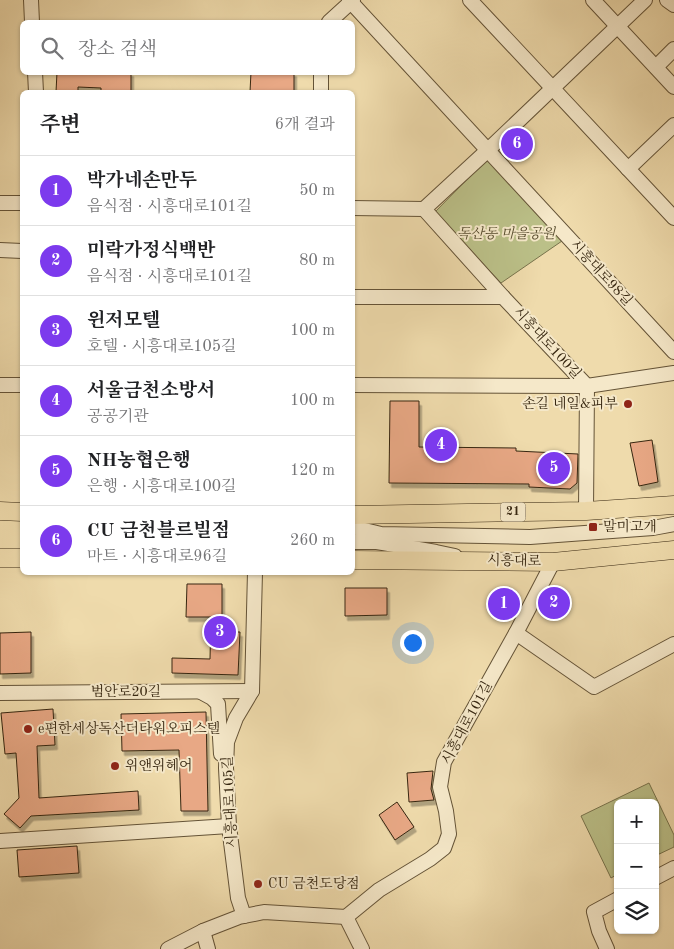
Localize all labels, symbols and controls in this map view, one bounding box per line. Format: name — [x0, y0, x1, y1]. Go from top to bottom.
search box — [20, 20, 355, 75]
icon: search — [38, 34, 66, 62]
text: 장소 검색 — [78, 41, 157, 60]
text: 주변 — [40, 115, 81, 136]
text: 6개 결과 — [275, 117, 335, 133]
pin: 6 — [501, 125, 533, 163]
text: 박가네손만두 — [87, 172, 197, 191]
text: 1 — [51, 183, 61, 199]
text: 50 m — [299, 183, 335, 199]
text: 음식점 · 시흥대로101길 — [87, 199, 252, 215]
park label: 독산동 마을공원 — [457, 226, 557, 241]
street label: 시흥대로98길 — [567, 236, 636, 308]
text: 미락가정식백반 — [87, 242, 215, 261]
text: 2 — [51, 253, 61, 269]
text: 80 m — [299, 253, 335, 269]
text: 음식점 · 시흥대로101길 — [87, 269, 252, 285]
street label: 시흥대로100길 — [511, 303, 585, 381]
text: 윈저모텔 — [87, 312, 160, 331]
text: 3 — [51, 323, 61, 339]
text: 100 m — [290, 323, 335, 339]
text: 호텔 · 시흥대로105길 — [87, 339, 236, 355]
text: 서울금천소방서 — [87, 382, 215, 401]
text: 4 — [51, 393, 61, 409]
text: 100 m — [290, 393, 335, 409]
place label: 손길 네일&피부 — [522, 396, 618, 411]
marker: 손길 네일&피부 — [622, 398, 634, 410]
text: 공공기관 — [87, 409, 149, 425]
pin: 4 — [425, 426, 457, 464]
pin: 5 — [538, 449, 570, 487]
text: NH농협은행 — [87, 452, 191, 471]
text: 5 — [51, 463, 61, 479]
text: 120 m — [290, 463, 335, 479]
text: 은행 · 시흥대로100길 — [87, 479, 236, 495]
road number: 21 — [500, 502, 526, 522]
place label: 말미고개 — [603, 519, 657, 534]
marker: 말미고개 — [587, 521, 599, 533]
text: CU 금천블르빌점 — [87, 522, 230, 541]
text: 6 — [51, 533, 61, 549]
text: 260 m — [290, 533, 335, 549]
text: 마트 · 시흥대로96길 — [87, 549, 227, 565]
street label: 시흥대로 — [487, 552, 542, 568]
pin: 2 — [538, 584, 570, 622]
pin: 1 — [488, 585, 520, 623]
pin: 3 — [204, 613, 236, 651]
your location — [400, 630, 426, 656]
street label: 시흥대로101길 — [437, 678, 495, 767]
street label: 범안로20길 — [91, 684, 161, 699]
place label: e편한세상독산더타워오피스텔 — [38, 721, 220, 736]
marker: e편한세상독산더타워오피스텔 — [22, 723, 34, 735]
street label: 시흥대로105길 — [219, 756, 239, 848]
place label: 위앤위헤어 — [125, 758, 193, 773]
marker: 위앤위헤어 — [109, 760, 121, 772]
map controls — [614, 799, 659, 934]
button: + — [614, 799, 659, 844]
button: − — [614, 844, 659, 889]
place label: CU 금천도당점 — [268, 876, 360, 891]
marker: CU 금천도당점 — [252, 878, 264, 890]
button: layers — [614, 889, 659, 934]

